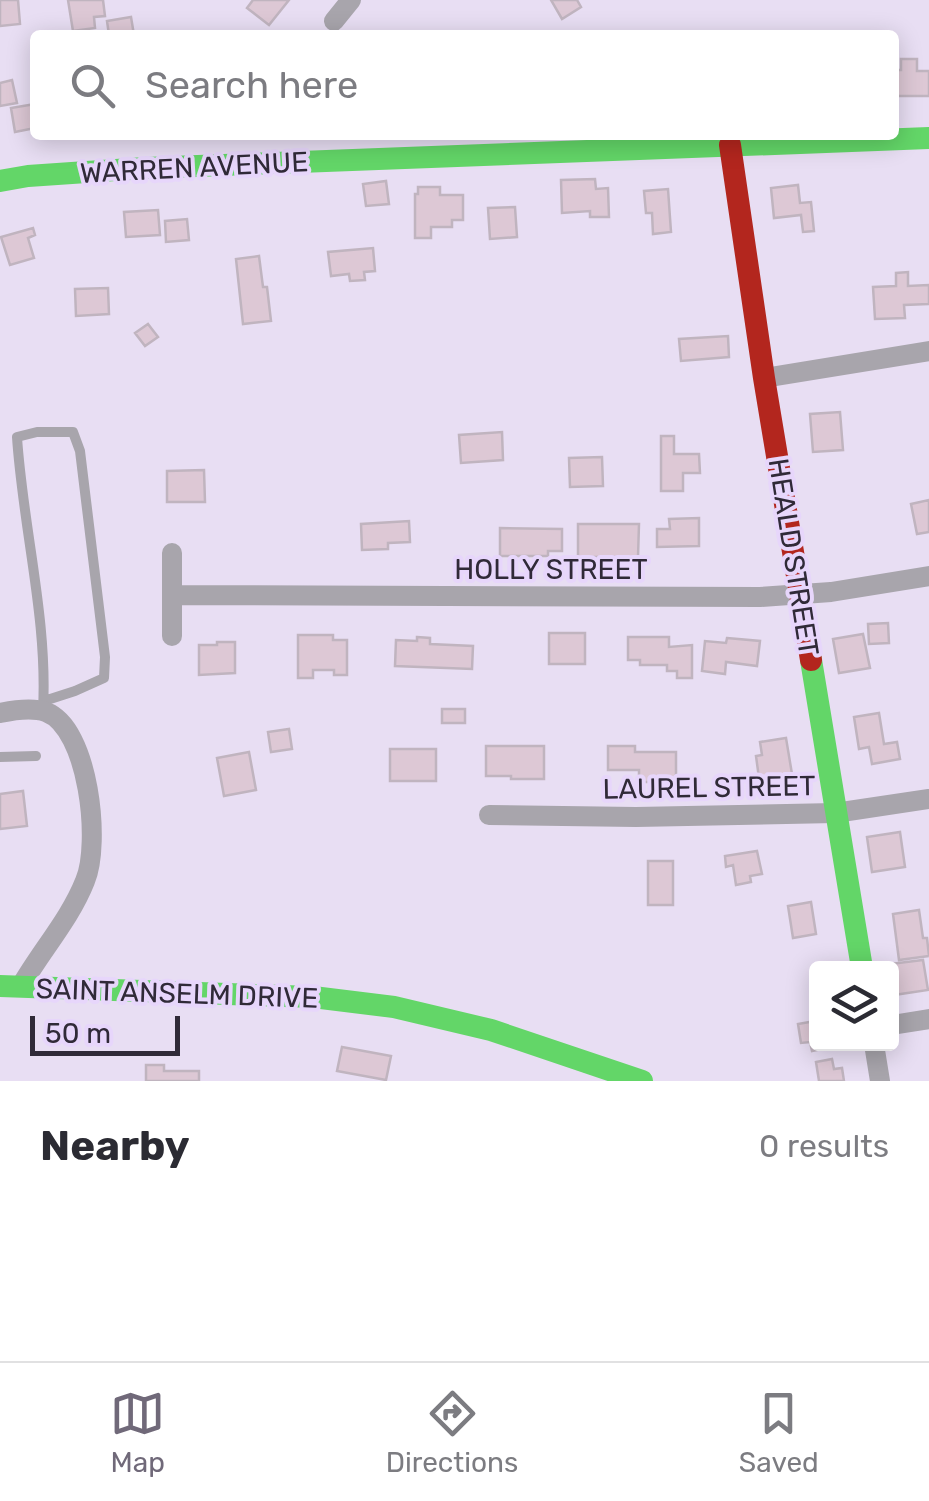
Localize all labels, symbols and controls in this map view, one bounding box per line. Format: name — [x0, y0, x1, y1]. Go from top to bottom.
search box — [30, 30, 899, 140]
icon: search — [65, 58, 120, 113]
text: Search here — [145, 62, 358, 108]
street label: WARREN AVENUE — [79, 145, 309, 190]
street label: HEALD STREET — [762, 456, 825, 658]
street label: HOLLY STREET — [454, 553, 648, 586]
street label: LAUREL STREET — [602, 769, 816, 806]
map controls — [809, 961, 899, 1051]
button: layers — [809, 961, 899, 1051]
street label: SAINT ANSELM DRIVE — [35, 972, 319, 1015]
scale bar — [30, 1011, 180, 1056]
text: 50 m — [45, 1017, 111, 1050]
text: Nearby — [40, 1121, 190, 1171]
text: 0 results — [759, 1127, 889, 1165]
tab: Map — [110, 1386, 165, 1479]
tab: Directions — [386, 1386, 518, 1479]
tab: Saved — [739, 1386, 819, 1479]

